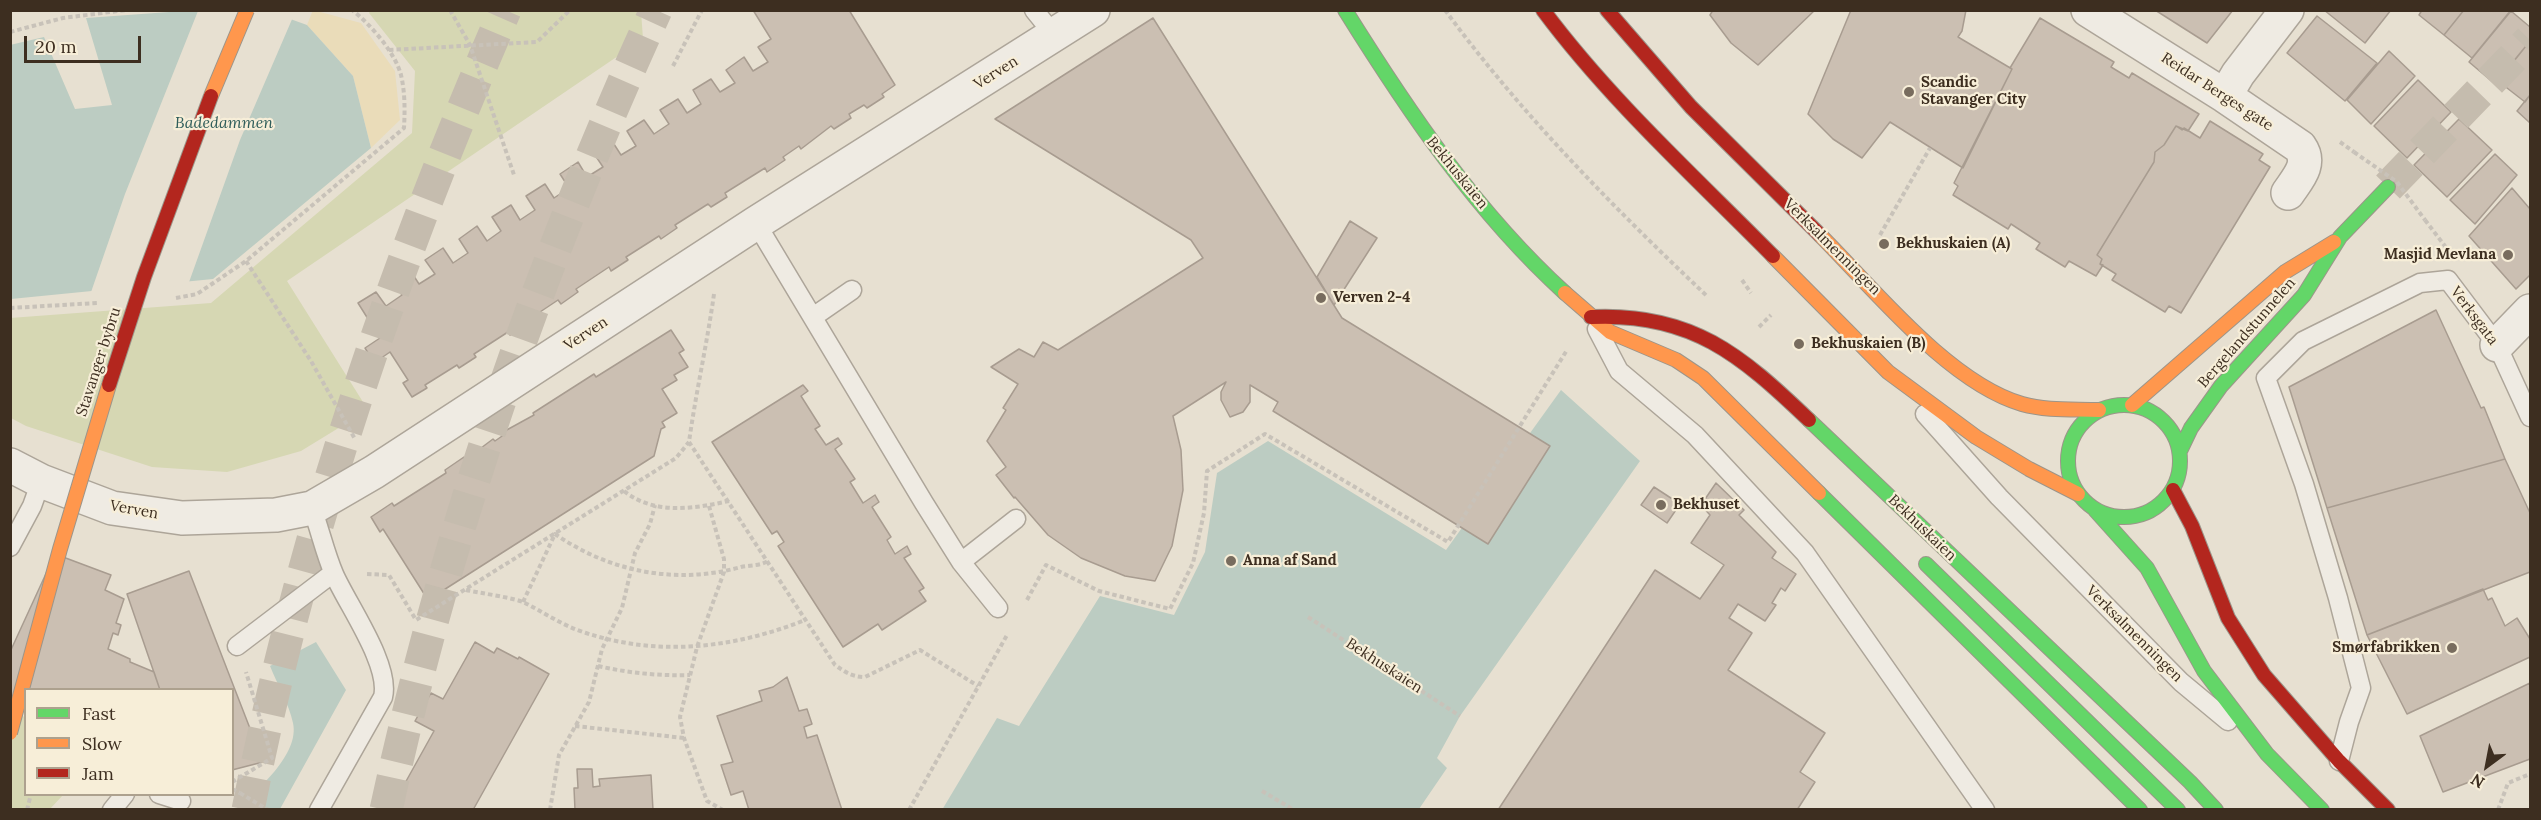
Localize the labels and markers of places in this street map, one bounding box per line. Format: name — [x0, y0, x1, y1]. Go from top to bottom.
place label: Scandic Stavanger City — [1921, 74, 2026, 109]
marker: Scandic Stavanger City — [1902, 85, 1916, 99]
place label: Bekhuskaien (A) — [1896, 235, 2010, 253]
marker: Bekhuskaien (A) — [1877, 237, 1891, 251]
place label: Masjid Mevlana — [2384, 246, 2496, 264]
marker: Masjid Mevlana — [2501, 248, 2515, 262]
place label: Verven 2-4 — [1333, 289, 1410, 307]
marker: Verven 2-4 — [1314, 291, 1328, 305]
place label: Bekhuskaien (B) — [1811, 335, 1925, 353]
marker: Bekhuskaien (B) — [1792, 337, 1806, 351]
place label: Bekhuset — [1673, 496, 1740, 514]
marker: Bekhuset — [1654, 498, 1668, 512]
place label: Anna af Sand — [1243, 552, 1337, 570]
marker: Anna af Sand — [1224, 554, 1238, 568]
place label: Smørfabrikken — [2332, 639, 2440, 657]
marker: Smørfabrikken — [2445, 641, 2459, 655]

